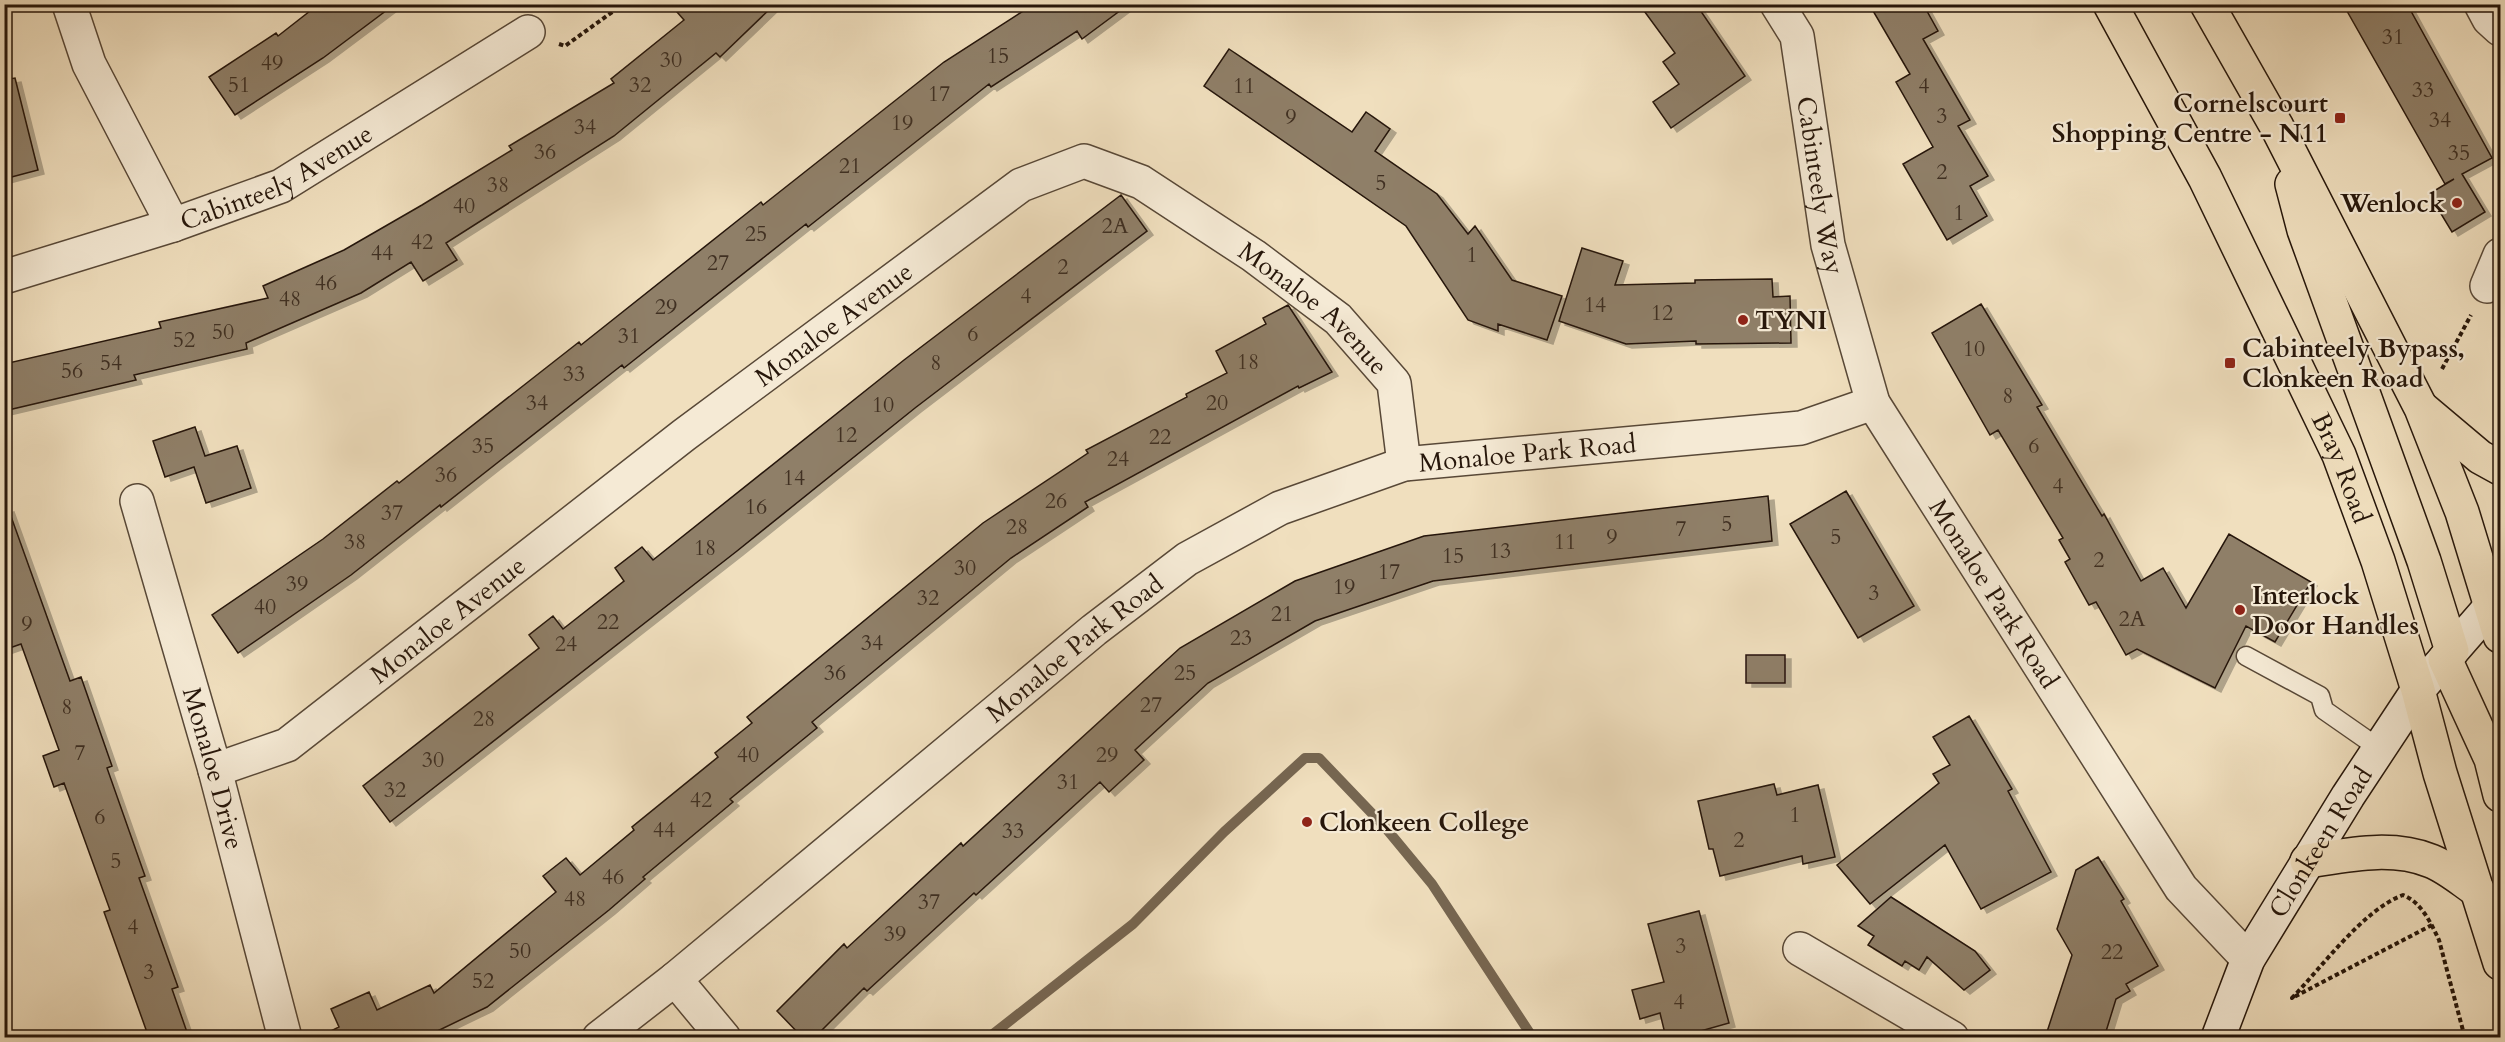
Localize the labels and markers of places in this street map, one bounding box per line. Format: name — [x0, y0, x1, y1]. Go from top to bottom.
place label: Cornelscourt Shopping Centre - N11 — [2052, 86, 2328, 151]
marker: Cornelscourt Shopping Centre - N11 — [2333, 111, 2347, 125]
place label: Wenlock — [2339, 186, 2446, 221]
marker: Wenlock — [2450, 196, 2464, 210]
place label: TYNI — [1755, 303, 1827, 338]
marker: TYNI — [1736, 313, 1750, 327]
place label: Cabinteely Bypass, Clonkeen Road — [2242, 331, 2465, 396]
marker: Cabinteely Bypass, Clonkeen Road — [2223, 356, 2237, 370]
place label: Interlock Door Handles — [2252, 578, 2419, 643]
marker: Interlock Door Handles — [2233, 603, 2247, 617]
place label: Clonkeen College — [1319, 805, 1530, 840]
marker: Clonkeen College — [1300, 815, 1314, 829]

